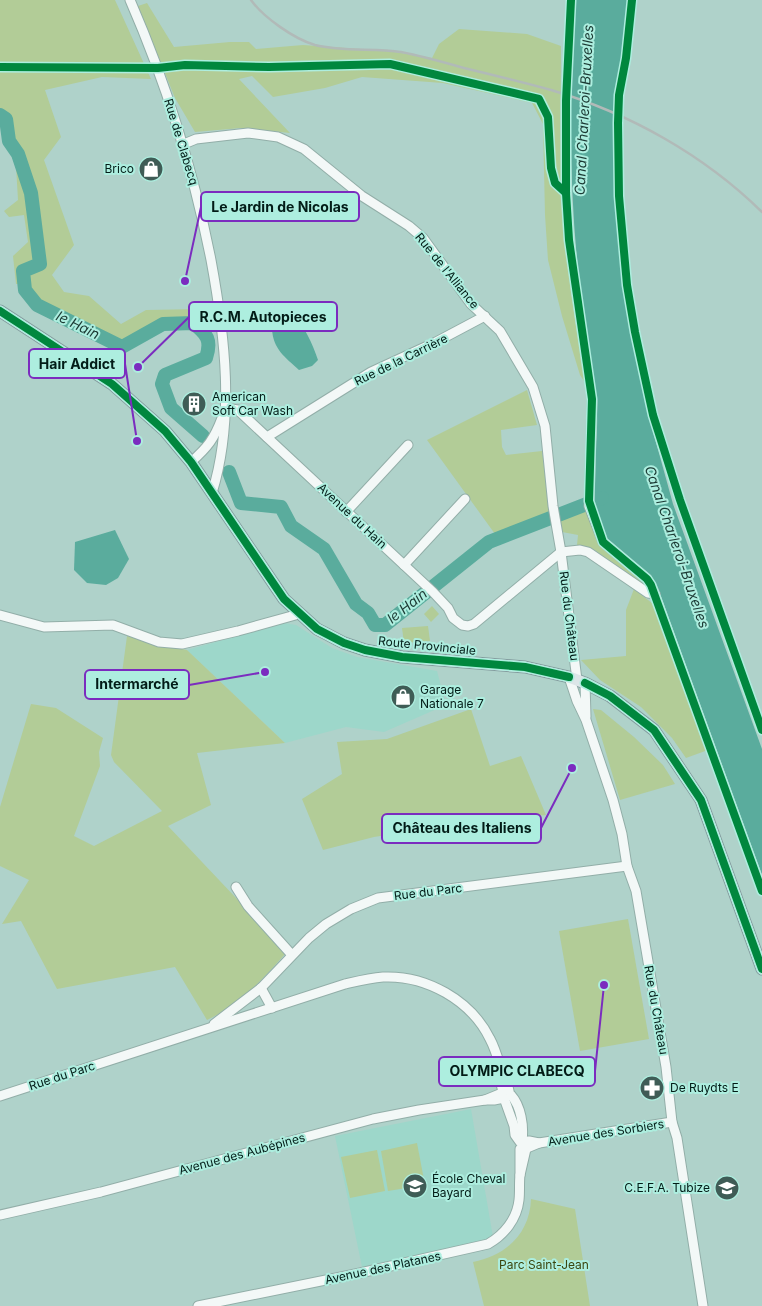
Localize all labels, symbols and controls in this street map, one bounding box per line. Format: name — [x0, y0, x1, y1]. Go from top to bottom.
water label: Canal Charleroi-Bruxelles — [571, 24, 596, 196]
street label: Rue de Clabecq — [161, 97, 202, 187]
shop icon: Brico — [138, 156, 164, 182]
place label: Brico — [104, 161, 134, 176]
callout: Le Jardin de Nicolas — [201, 192, 359, 221]
text: Le Jardin de Nicolas — [211, 198, 349, 215]
street label: Rue de l'Alliance — [412, 230, 483, 312]
callout: R.C.M. Autopieces — [189, 302, 337, 331]
water label: le Hain — [54, 307, 103, 342]
text: R.C.M. Autopieces — [199, 308, 327, 325]
street label: Rue de la Carrière — [352, 330, 450, 389]
callout: Hair Addict — [29, 349, 125, 378]
text: Hair Addict — [39, 355, 115, 372]
place label: American Soft Car Wash — [212, 389, 293, 418]
building icon: American Soft Car Wash — [181, 391, 207, 417]
water label: Canal Charleroi-Bruxelles — [642, 463, 713, 630]
street label: Avenue du Hain — [315, 480, 390, 551]
street label: Rue du Château — [557, 570, 582, 662]
water label: le Hain — [383, 585, 430, 626]
street label: Route Provinciale — [377, 633, 477, 658]
callout: Intermarché — [85, 670, 189, 699]
text: Intermarché — [95, 675, 179, 692]
place label: Garage Nationale 7 — [420, 682, 484, 711]
shop icon: Garage Nationale 7 — [390, 684, 416, 710]
callout: Château des Italiens — [382, 814, 541, 843]
text: Château des Italiens — [392, 819, 532, 836]
street label: Rue du Parc — [393, 880, 463, 903]
street label: Rue du Château — [641, 964, 672, 1056]
callout: OLYMPIC CLABECQ — [439, 1057, 595, 1086]
street label: Rue du Parc — [27, 1058, 97, 1093]
text: OLYMPIC CLABECQ — [449, 1062, 585, 1079]
pharmacy icon: De Ruydts E — [639, 1075, 665, 1101]
place label: De Ruydts E — [670, 1080, 739, 1095]
street label: Avenue des Sorbiers — [547, 1116, 665, 1149]
street label: Avenue des Aubépines — [177, 1129, 307, 1178]
place label: École Cheval Bayard — [432, 1171, 506, 1200]
school or university icon: École Cheval Bayard — [402, 1173, 428, 1199]
school or university icon: C.E.F.A. Tubize — [714, 1175, 740, 1201]
place label: C.E.F.A. Tubize — [624, 1180, 710, 1195]
street label: Avenue des Platanes — [324, 1248, 442, 1287]
park label: Parc Saint-Jean — [499, 1257, 589, 1272]

